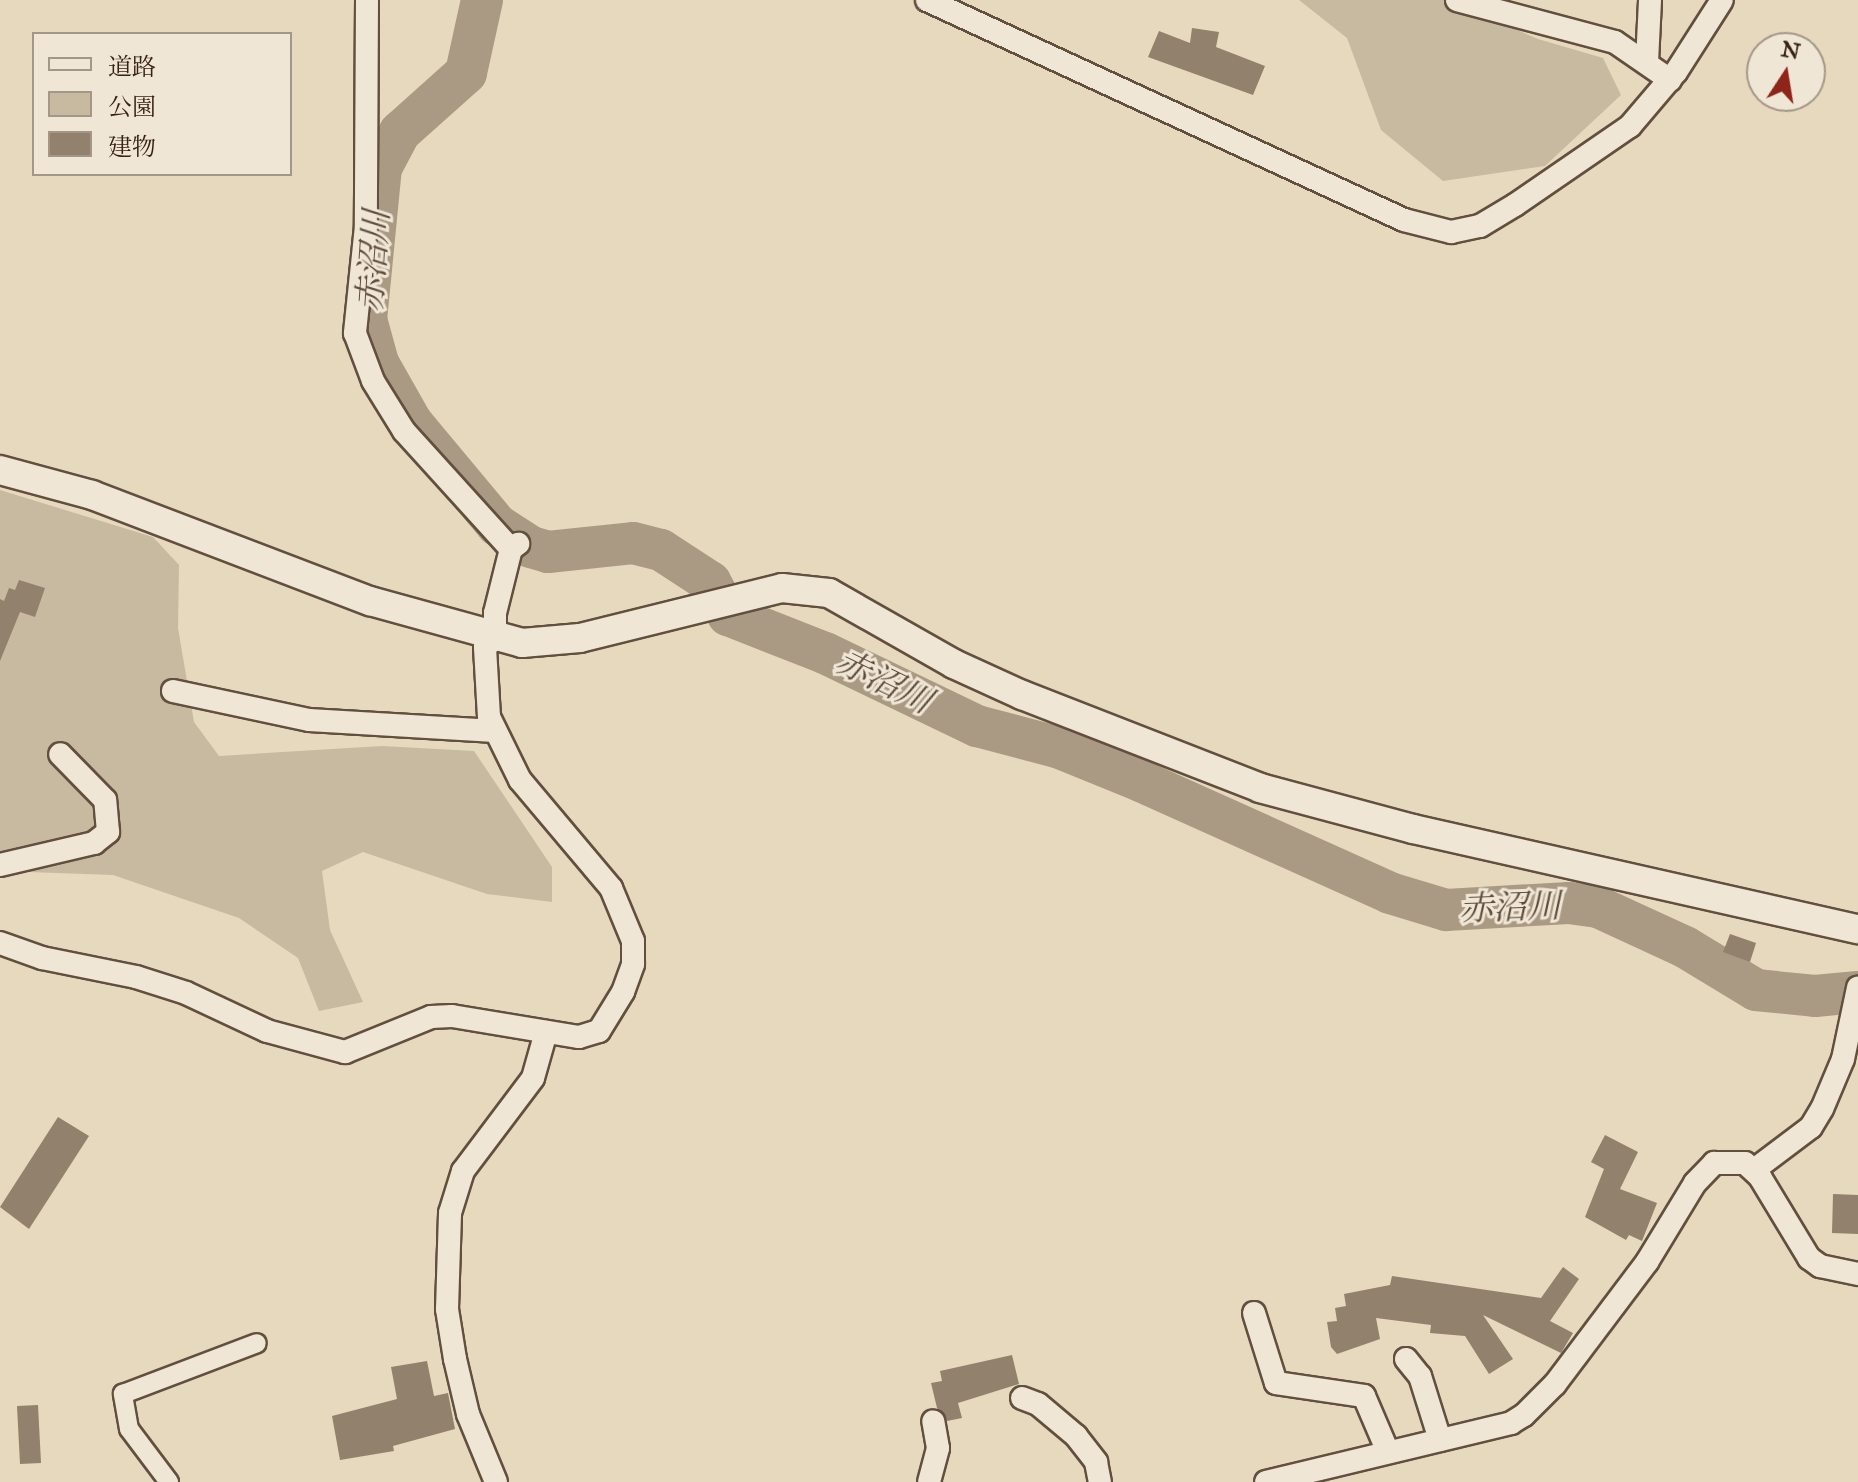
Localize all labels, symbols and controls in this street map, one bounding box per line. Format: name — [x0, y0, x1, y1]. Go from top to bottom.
legend — [32, 32, 292, 176]
north arrow — [1746, 32, 1826, 112]
text: N — [1779, 35, 1803, 65]
text: 道路 — [108, 52, 156, 82]
text: 公園 — [108, 92, 156, 122]
text: 建物 — [108, 132, 156, 162]
water label: 赤沼川 — [349, 209, 397, 313]
water label: 赤沼川 — [829, 640, 939, 722]
water label: 赤沼川 — [1458, 885, 1562, 929]

